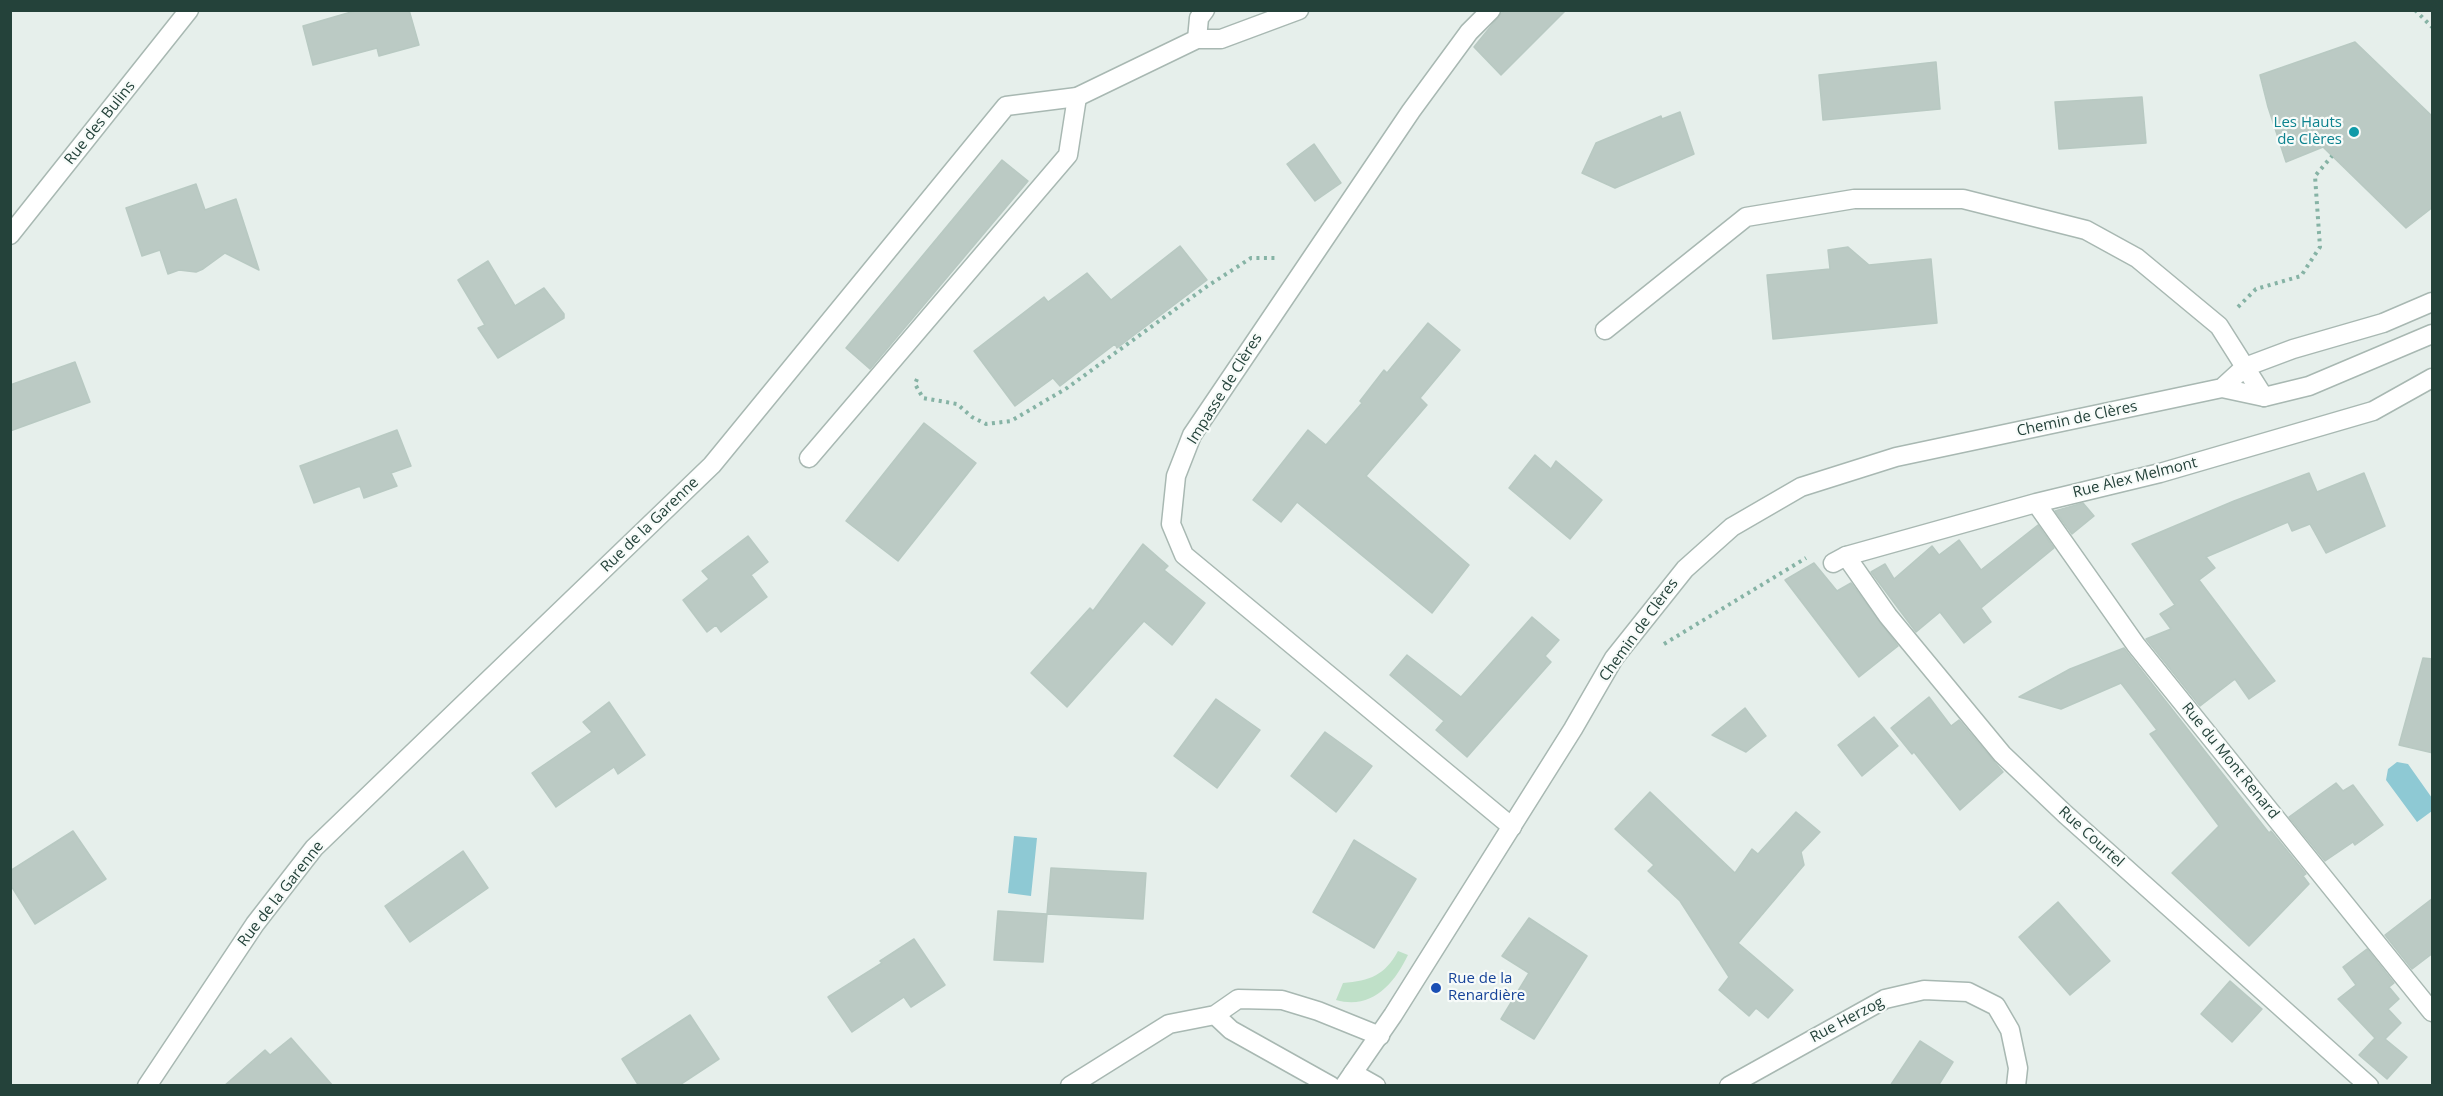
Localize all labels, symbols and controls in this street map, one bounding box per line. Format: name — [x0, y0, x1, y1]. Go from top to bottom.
street label: Rue des Bulins — [61, 78, 139, 168]
place label: Les Hauts de Clères — [2274, 114, 2342, 149]
marker: Les Hauts de Clères — [2347, 125, 2361, 139]
street label: Impasse de Clères — [1184, 330, 1266, 448]
street label: Chemin de Clères — [2015, 397, 2139, 441]
street label: Rue Alex Melmont — [2071, 454, 2199, 502]
street label: Rue de la Garenne — [597, 474, 703, 576]
street label: Chemin de Clères — [1596, 575, 1682, 685]
street label: Rue du Mont Renard — [2178, 699, 2282, 823]
street label: Rue Courtel — [2054, 803, 2128, 871]
street label: Rue de la Garenne — [234, 838, 328, 950]
place label: Rue de la Renardière — [1448, 970, 1525, 1005]
marker: Rue de la Renardière — [1429, 981, 1443, 995]
street label: Rue Herzog — [1807, 993, 1887, 1047]

